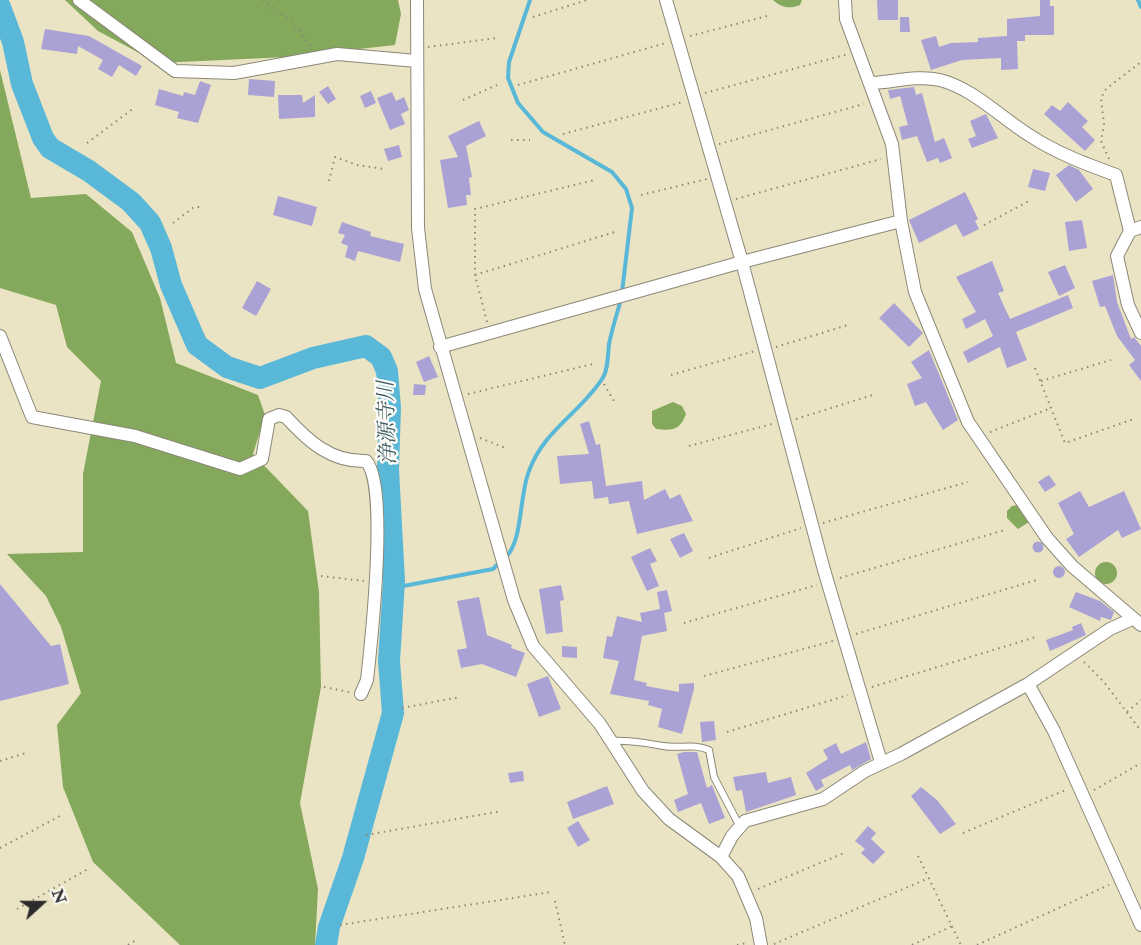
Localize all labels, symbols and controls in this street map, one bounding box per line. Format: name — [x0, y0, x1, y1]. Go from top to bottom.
water label: 浄源寺川 — [375, 381, 403, 465]
north arrow — [12, 873, 72, 933]
text: N — [47, 886, 71, 907]

